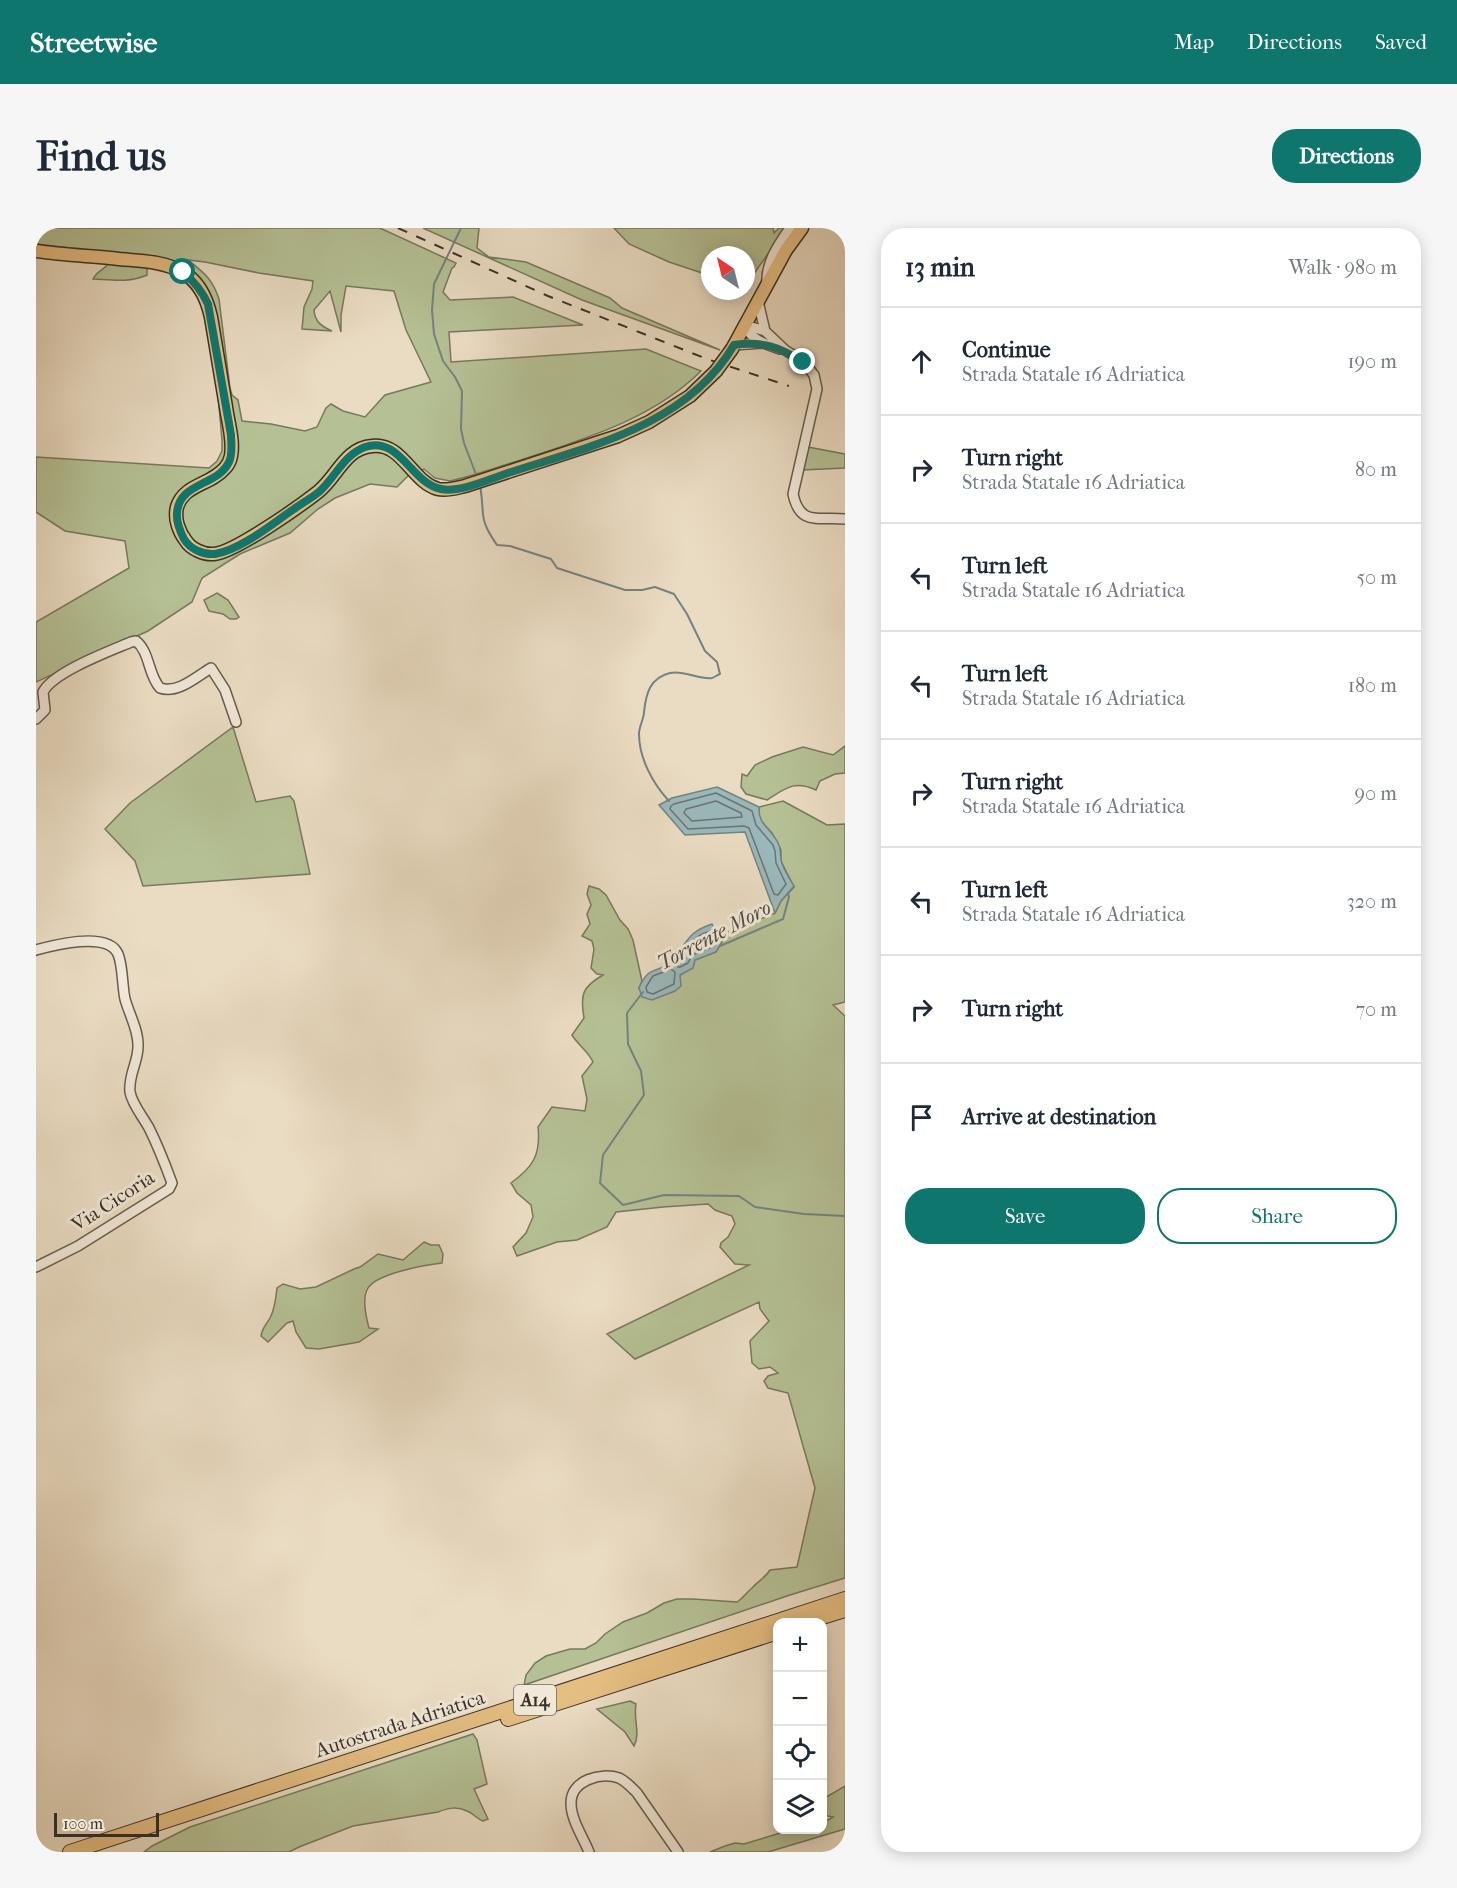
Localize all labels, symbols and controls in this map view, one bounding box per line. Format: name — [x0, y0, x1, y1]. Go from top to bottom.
text: Streetwise — [30, 26, 157, 59]
text: Map — [1174, 30, 1214, 54]
text: Directions — [1247, 30, 1342, 54]
text: Saved — [1375, 30, 1427, 54]
button: Directions — [1272, 129, 1421, 183]
text: Find us — [36, 132, 166, 181]
north arrow — [701, 246, 755, 300]
text: 13 min — [905, 252, 975, 283]
text: Walk · 980 m — [1289, 256, 1397, 279]
route start — [169, 258, 195, 284]
text: Continue — [962, 337, 1051, 363]
icon: ahead — [905, 345, 938, 378]
route end — [789, 348, 815, 374]
text: 190 m — [1347, 350, 1397, 373]
text: Strada Statale 16 Adriatica — [962, 363, 1185, 386]
text: Turn right — [962, 445, 1063, 471]
icon: right — [905, 453, 938, 486]
text: 80 m — [1355, 458, 1397, 481]
text: Strada Statale 16 Adriatica — [962, 471, 1185, 494]
text: Turn left — [962, 553, 1048, 579]
icon: left — [905, 561, 938, 594]
text: 50 m — [1356, 566, 1397, 589]
text: Strada Statale 16 Adriatica — [962, 579, 1185, 602]
text: Turn left — [962, 661, 1048, 687]
icon: left — [905, 669, 938, 702]
text: 180 m — [1348, 674, 1397, 697]
text: Strada Statale 16 Adriatica — [962, 687, 1185, 710]
text: Turn right — [962, 769, 1063, 795]
icon: right — [905, 777, 938, 810]
text: 90 m — [1355, 782, 1397, 805]
text: Strada Statale 16 Adriatica — [962, 795, 1185, 818]
text: Turn left — [962, 877, 1048, 903]
icon: left — [905, 885, 938, 918]
text: 320 m — [1347, 890, 1397, 913]
water label: Torrente Moro — [653, 895, 775, 975]
text: Strada Statale 16 Adriatica — [962, 903, 1185, 926]
icon: right — [905, 993, 938, 1026]
text: Turn right — [962, 996, 1063, 1022]
text: 70 m — [1355, 998, 1397, 1021]
icon: arrive — [905, 1101, 938, 1134]
text: Arrive at destination — [962, 1104, 1156, 1130]
street label: Via Cicoria — [66, 1165, 159, 1237]
button: Save — [905, 1188, 1145, 1244]
button: Share — [1157, 1188, 1397, 1244]
map controls — [773, 1618, 827, 1834]
button: + — [773, 1618, 827, 1672]
button: − — [773, 1672, 827, 1726]
road number: A14 — [514, 1685, 556, 1715]
street label: Autostrada Adriatica — [312, 1686, 488, 1763]
button: locate — [773, 1726, 827, 1780]
button: layers — [773, 1780, 827, 1834]
scale bar — [54, 1810, 159, 1838]
text: 100 m — [63, 1814, 103, 1833]

